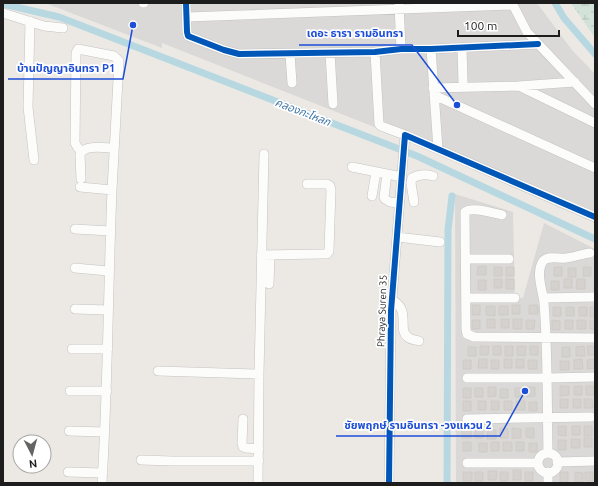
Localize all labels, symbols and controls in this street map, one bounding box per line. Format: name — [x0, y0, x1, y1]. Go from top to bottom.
scale bar — [458, 12, 559, 38]
text: 100 m — [464, 19, 497, 32]
callout: เดอะ ธารา รามอินทรา — [299, 22, 412, 45]
text: เดอะ ธารา รามอินทรา — [307, 27, 403, 39]
callout: บ้านปัญญาอินทรา P1 — [8, 56, 123, 79]
text: บ้านปัญญาอินทรา P1 — [17, 62, 115, 74]
water label: คลองกะโหลก — [274, 96, 333, 128]
street label: Phraya Suren 35 — [375, 275, 389, 347]
callout: ชัยพฤกษ์ รามอินทรา -วงแหวน 2 — [336, 413, 500, 436]
text: ชัยพฤกษ์ รามอินทรา -วงแหวน 2 — [344, 419, 492, 431]
north arrow — [12, 434, 52, 474]
text: N — [28, 458, 38, 470]

